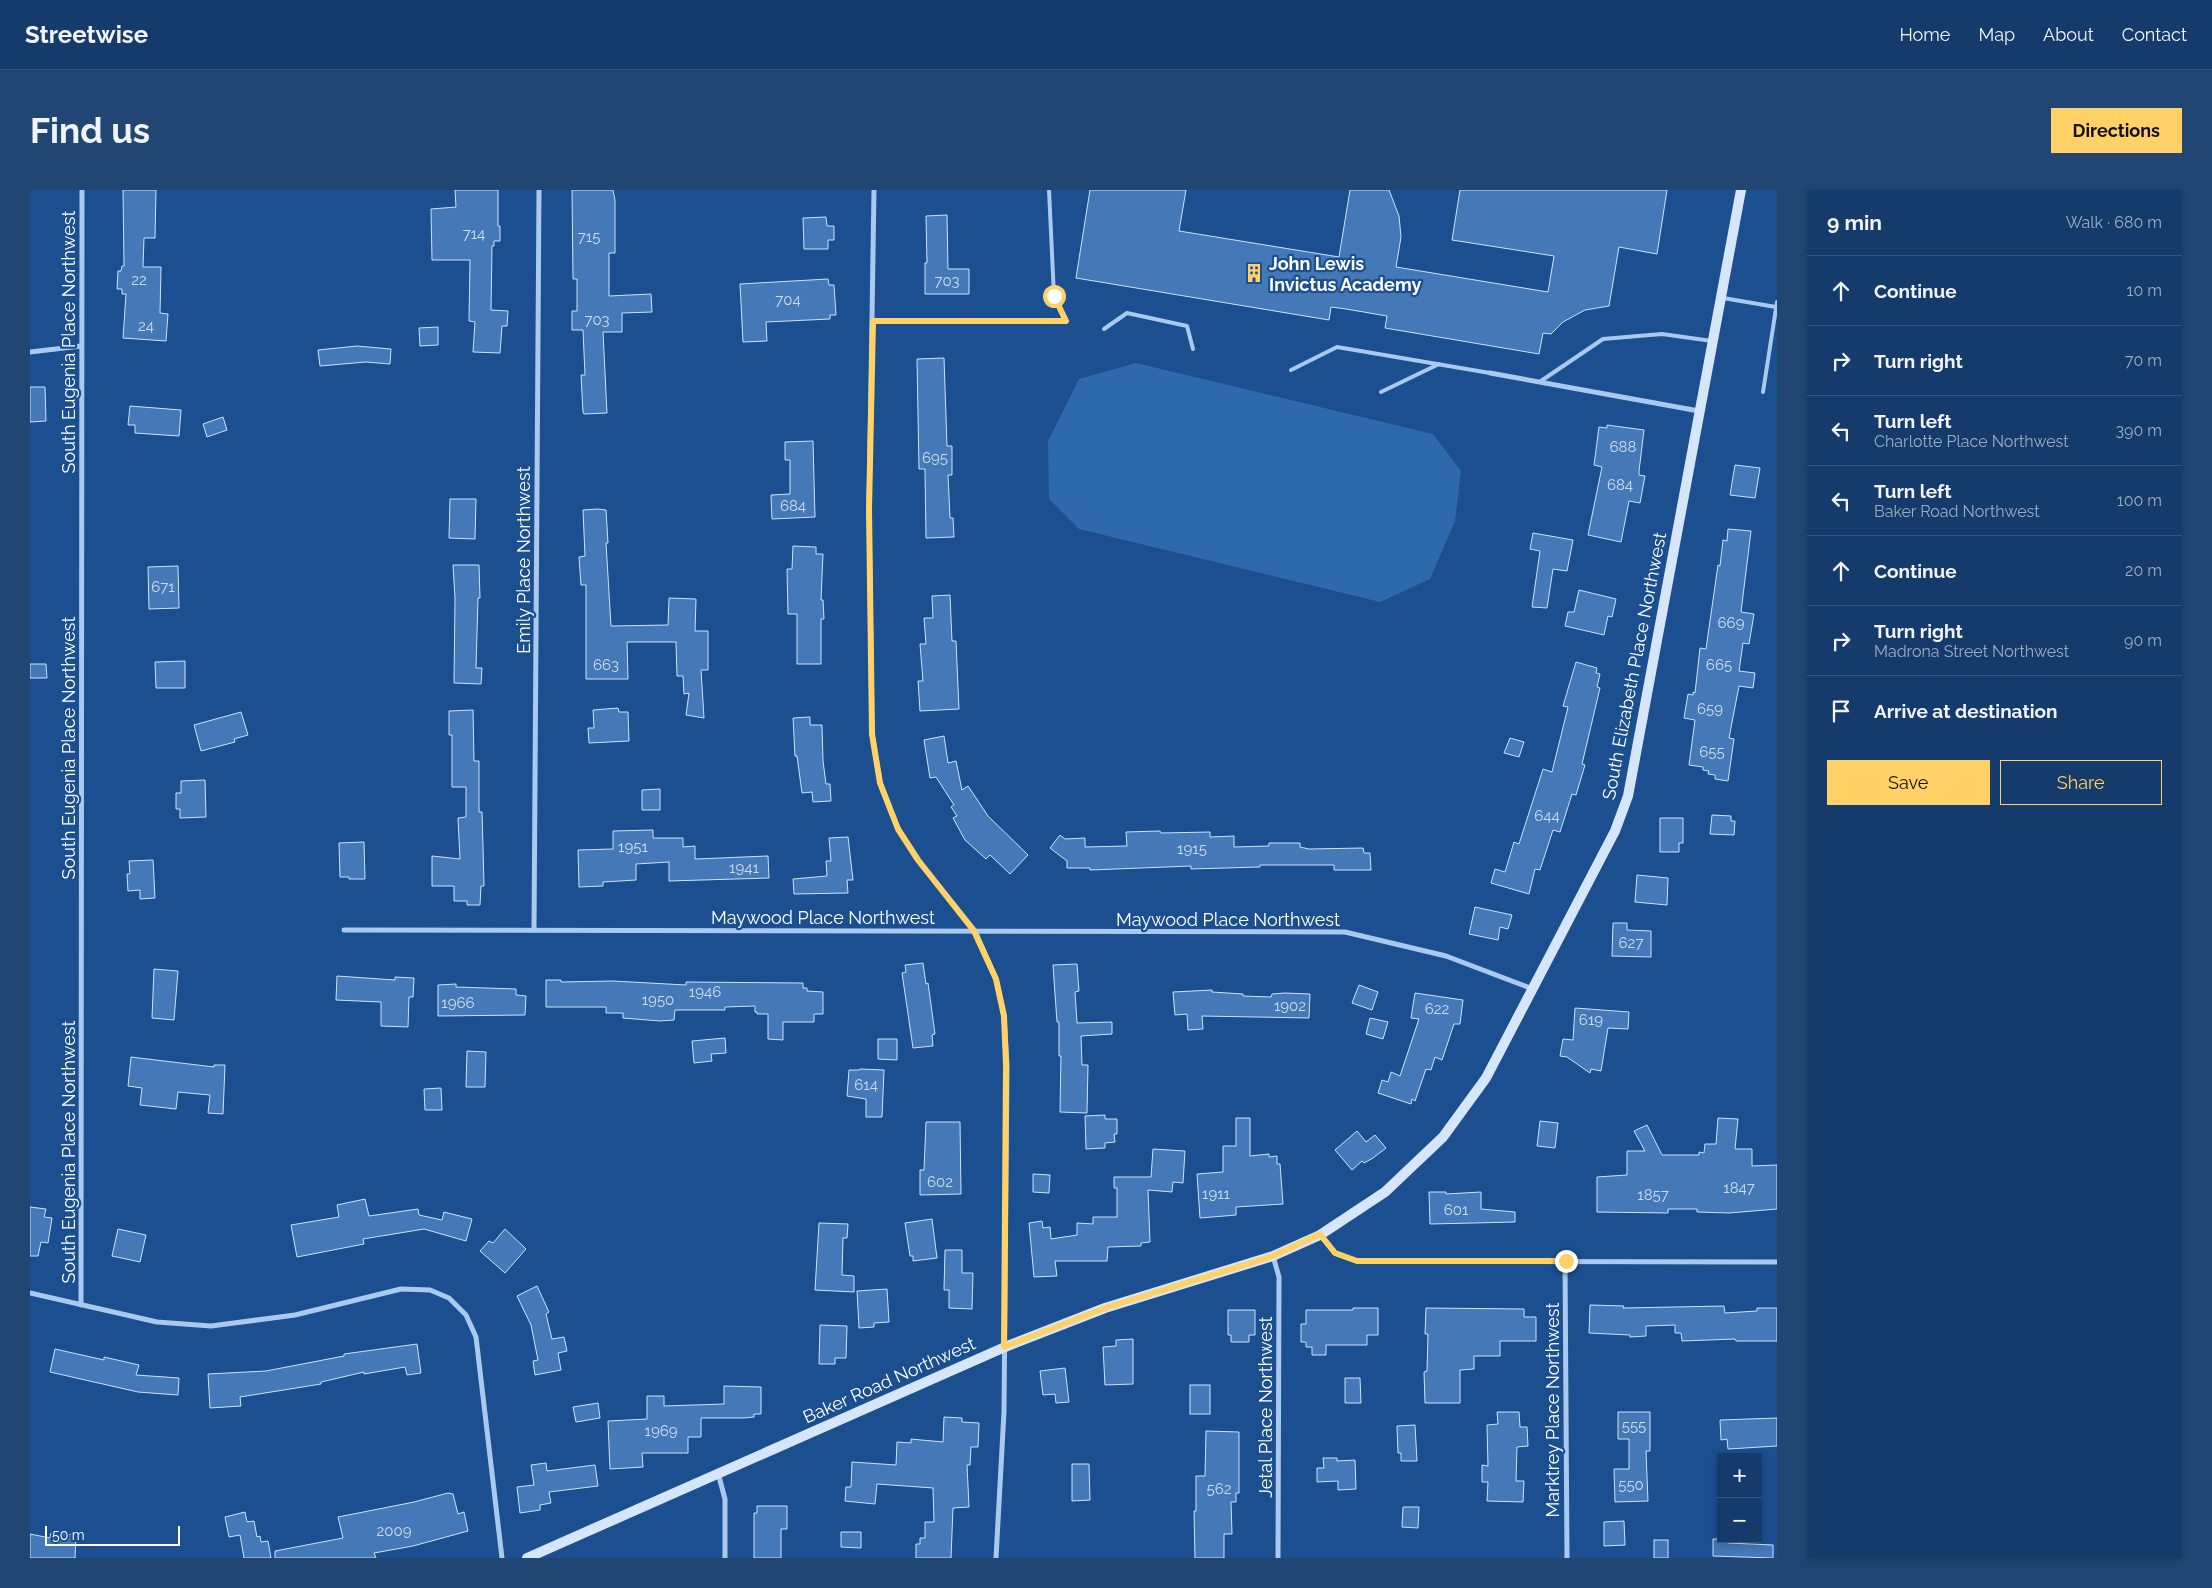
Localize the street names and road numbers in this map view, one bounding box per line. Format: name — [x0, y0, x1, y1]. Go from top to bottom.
street label: South Eugenia Place Northwest — [58, 211, 79, 473]
street label: Emily Place Northwest — [513, 466, 534, 654]
street label: South Elizabeth Place Northwest — [1598, 530, 1670, 802]
street label: South Eugenia Place Northwest — [58, 617, 79, 879]
street label: Maywood Place Northwest — [711, 907, 935, 928]
street label: Maywood Place Northwest — [1116, 909, 1340, 930]
street label: South Eugenia Place Northwest — [58, 1021, 79, 1283]
street label: Marktrey Place Northwest — [1542, 1302, 1563, 1518]
street label: Jetal Place Northwest — [1255, 1316, 1276, 1498]
street label: Baker Road Northwest — [800, 1333, 978, 1427]

